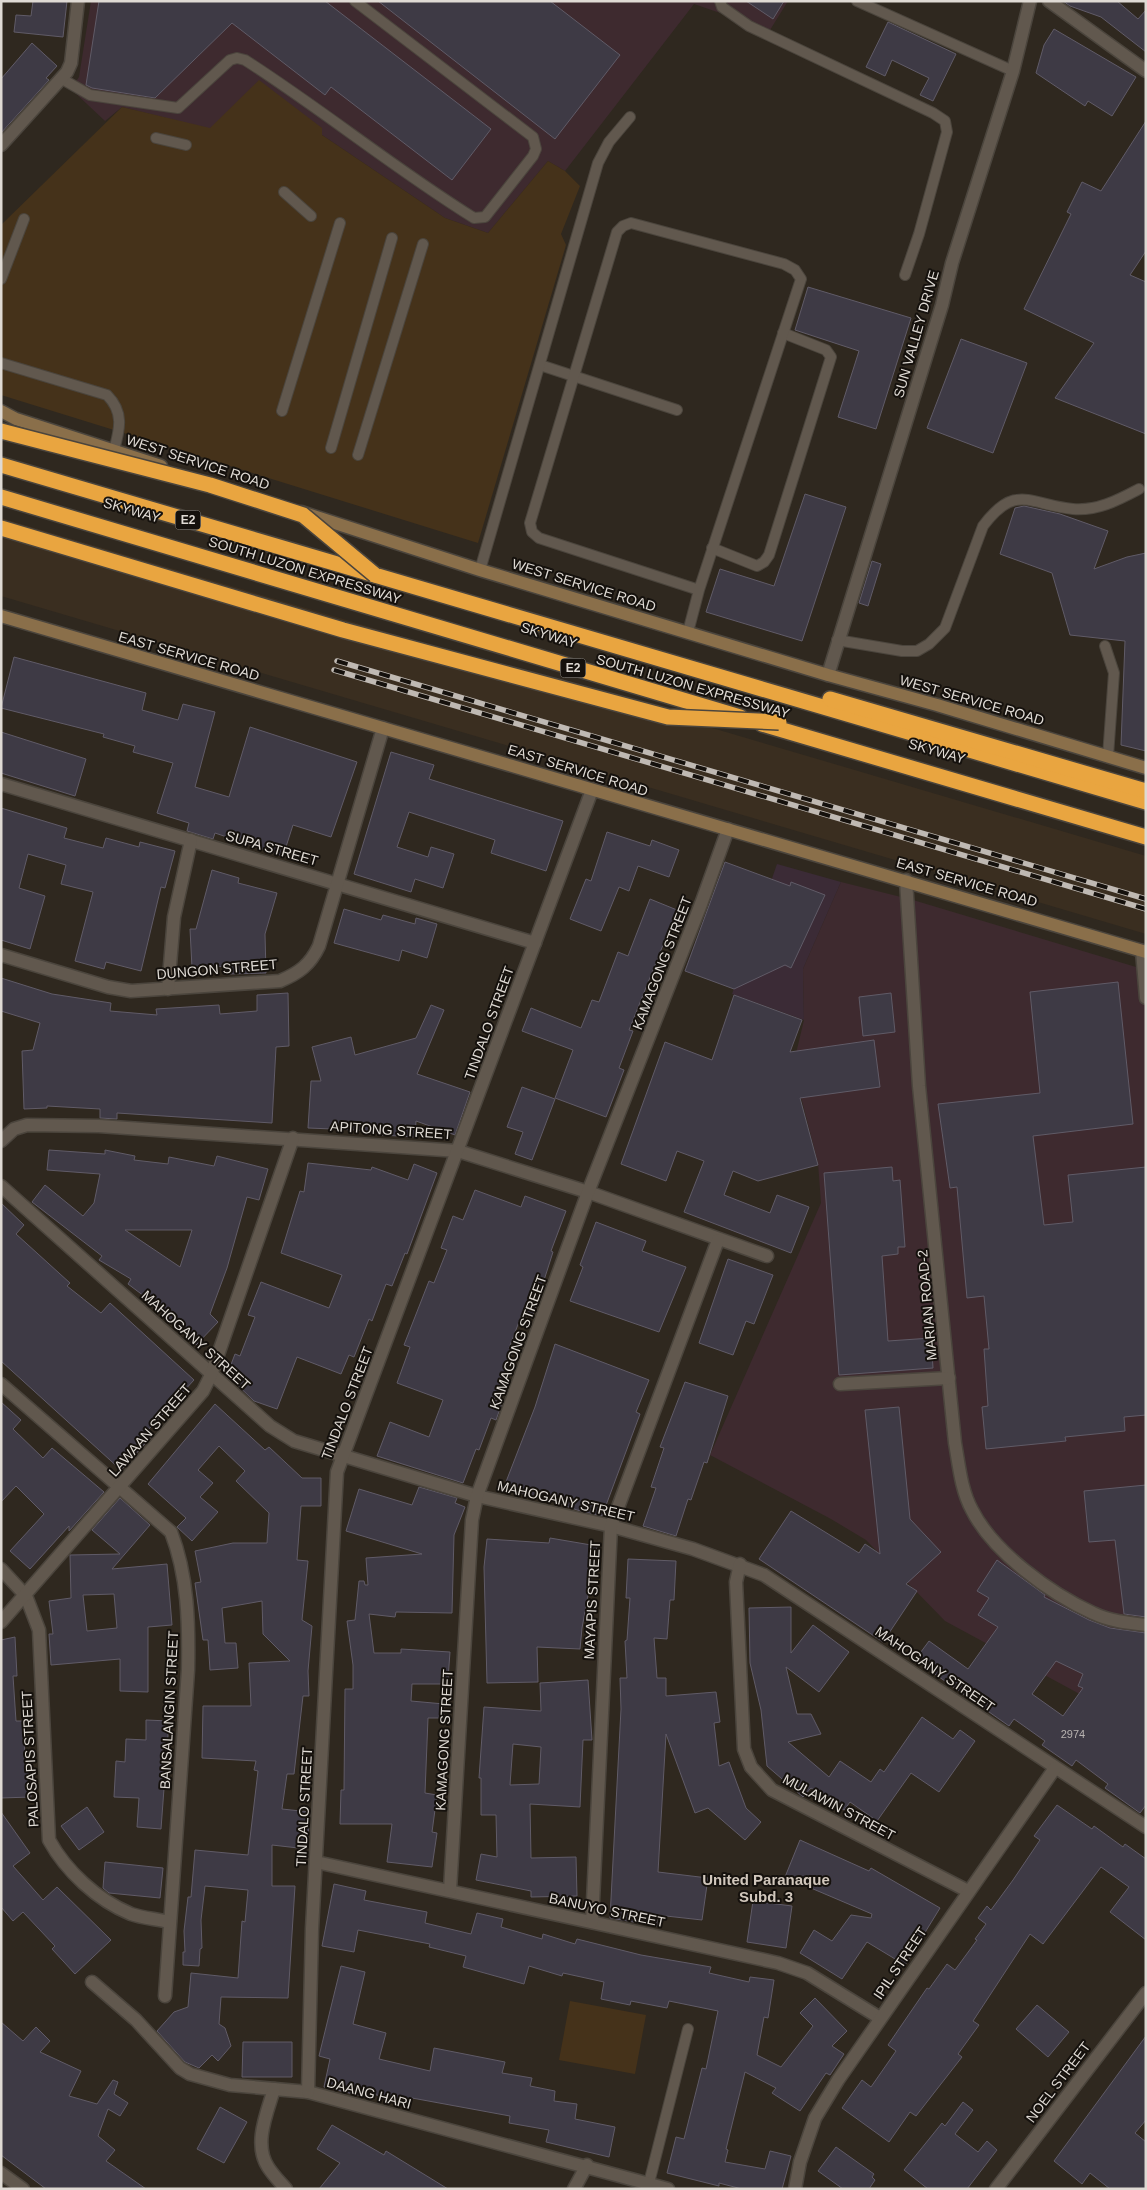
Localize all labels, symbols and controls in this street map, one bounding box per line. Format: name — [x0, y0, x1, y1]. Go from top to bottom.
street label: SUN VALLEY DRIVE — [890, 268, 942, 400]
street label: WEST SERVICE ROAD — [124, 431, 272, 493]
street label: SKYWAY — [102, 494, 163, 526]
road number: E2 — [176, 510, 200, 530]
street label: SOUTH LUZON EXPRESSWAY — [207, 533, 404, 607]
street label: WEST SERVICE ROAD — [510, 555, 658, 615]
street label: SKYWAY — [519, 619, 580, 651]
street label: EAST SERVICE ROAD — [117, 628, 261, 684]
street label: SOUTH LUZON EXPRESSWAY — [594, 651, 792, 722]
road number: E2 — [560, 658, 586, 678]
street label: WEST SERVICE ROAD — [898, 672, 1046, 728]
street label: SKYWAY — [907, 735, 968, 767]
street label: EAST SERVICE ROAD — [506, 741, 650, 799]
street label: SUPA STREET — [224, 827, 320, 869]
street label: EAST SERVICE ROAD — [895, 854, 1039, 910]
street label: KAMAGONG STREET — [629, 894, 695, 1032]
street label: DUNGON STREET — [156, 956, 279, 982]
street label: TINDALO STREET — [461, 964, 517, 1082]
street label: APITONG STREET — [330, 1118, 453, 1142]
street label: MARIAN ROAD-2 — [914, 1249, 940, 1361]
street label: KAMAGONG STREET — [486, 1272, 550, 1411]
street label: MAHOGANY STREET — [138, 1287, 254, 1393]
street label: TINDALO STREET — [318, 1344, 376, 1462]
street label: LAWAAN STREET — [106, 1380, 195, 1479]
street label: MAHOGANY STREET — [496, 1477, 637, 1525]
street label: MAYAPIS STREET — [581, 1540, 603, 1660]
street label: MAHOGANY STREET — [872, 1623, 998, 1715]
street label: BANSALANGIN STREET — [157, 1630, 181, 1790]
street label: KAMAGONG STREET — [432, 1668, 456, 1811]
street label: PALOSAPIS STREET — [18, 1690, 42, 1828]
house number: 2974 — [1061, 1728, 1085, 1740]
street label: TINDALO STREET — [293, 1746, 315, 1867]
street label: MULAWIN STREET — [780, 1771, 898, 1844]
district label: United Paranaque Subd. 3 — [702, 1871, 830, 1905]
street label: BANUYO STREET — [548, 1890, 667, 1930]
street label: IPIL STREET — [870, 1924, 930, 2002]
street label: NOEL STREET — [1023, 2038, 1094, 2125]
street label: DAANG HARI — [325, 2074, 413, 2112]

